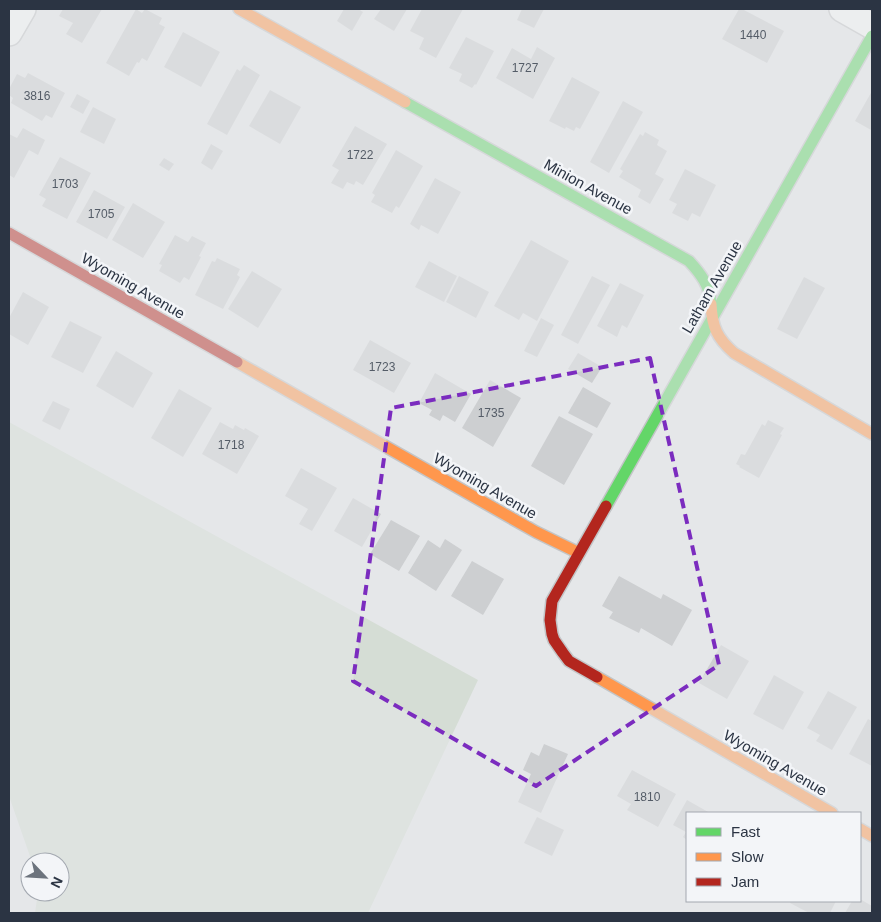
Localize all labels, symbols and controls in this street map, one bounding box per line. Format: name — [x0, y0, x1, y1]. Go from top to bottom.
house number: 1440 — [740, 28, 767, 42]
house number: 1727 — [512, 61, 539, 75]
house number: 3816 — [24, 89, 51, 103]
house number: 1722 — [347, 148, 374, 162]
street label: Minion Avenue — [541, 155, 635, 218]
house number: 1703 — [52, 177, 79, 191]
house number: 1705 — [88, 207, 115, 221]
street label: Latham Avenue — [678, 237, 745, 336]
street label: Wyoming Avenue — [79, 249, 188, 322]
house number: 1723 — [369, 360, 396, 374]
house number: 1735 — [478, 406, 505, 420]
house number: 1718 — [218, 438, 245, 452]
street label: Wyoming Avenue — [431, 449, 540, 522]
street label: Wyoming Avenue — [721, 726, 830, 799]
house number: 1810 — [634, 790, 661, 804]
legend — [686, 812, 861, 902]
text: Fast — [731, 823, 761, 840]
text: Slow — [731, 848, 764, 865]
north arrow — [20, 852, 70, 902]
text: Jam — [731, 873, 759, 890]
text: N — [47, 875, 66, 890]

